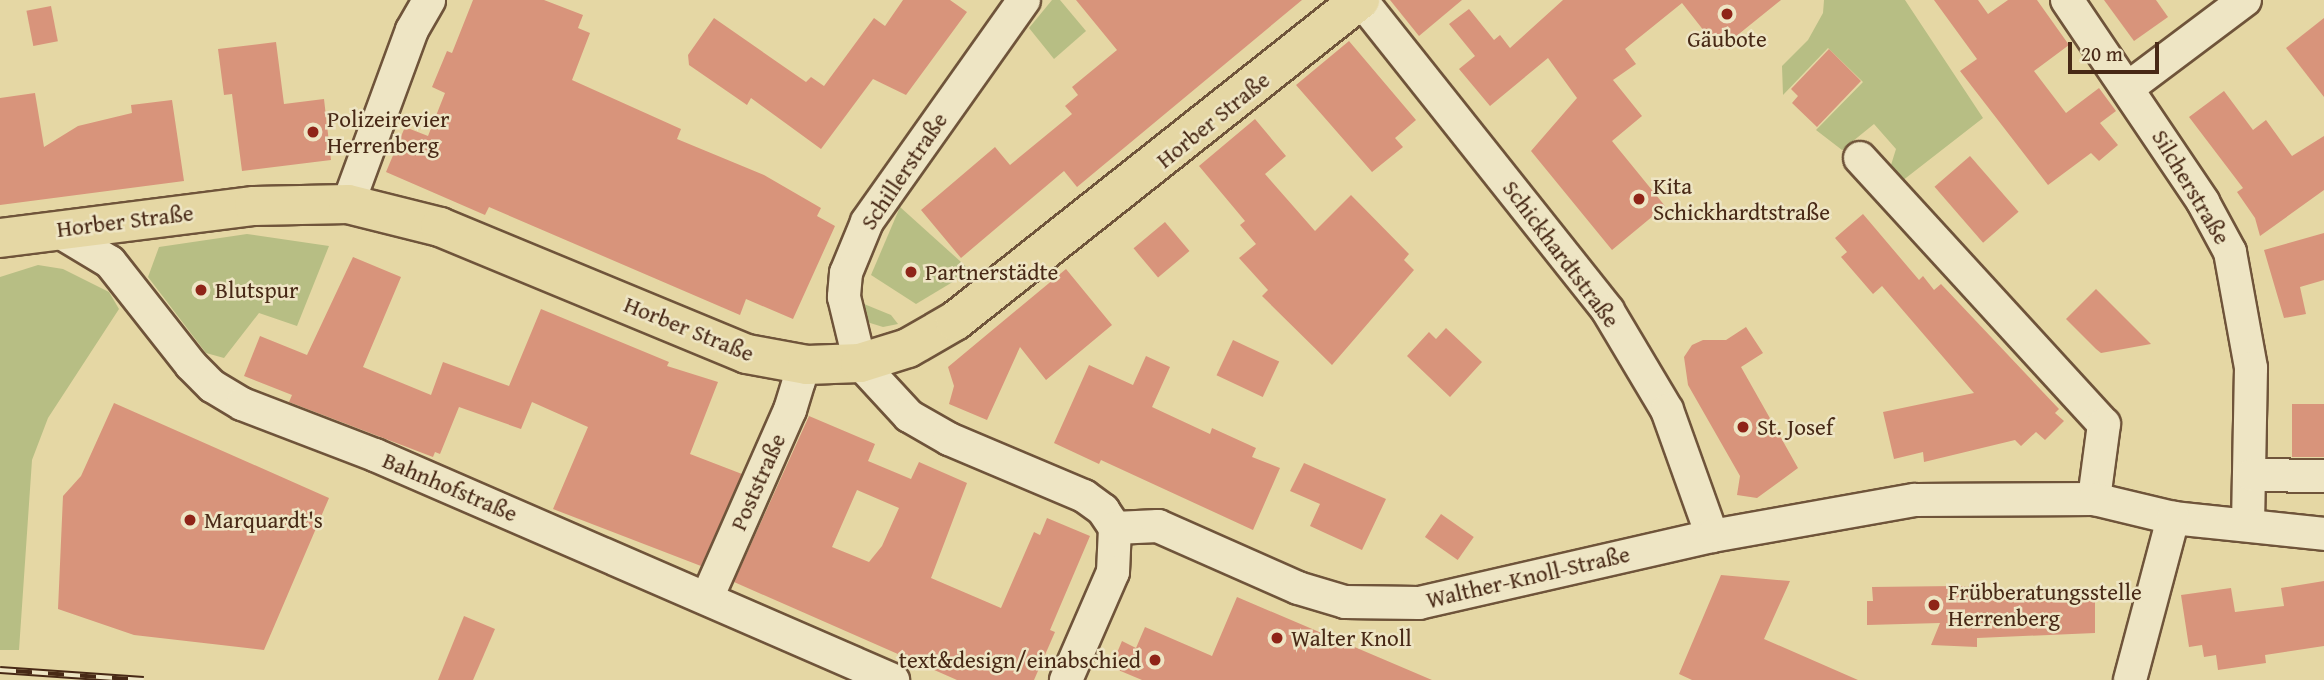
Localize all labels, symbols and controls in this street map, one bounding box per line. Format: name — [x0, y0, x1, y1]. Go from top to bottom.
marker: Gäubote — [1719, 6, 1735, 22]
place label: Gäubote — [1687, 25, 1767, 53]
scale bar — [2072, 28, 2163, 72]
text: 20 m — [2081, 38, 2123, 69]
street label: Horber Straße — [1151, 66, 1275, 174]
place label: Polizeirevier Herrenberg — [327, 105, 449, 159]
street label: Schillerstraße — [855, 107, 953, 235]
marker: Polizeirevier Herrenberg — [305, 124, 321, 140]
street label: Silcherstraße — [2146, 125, 2236, 249]
place label: Kita Schickhardtstraße — [1653, 172, 1830, 226]
street label: Schickhardtstraße — [1497, 175, 1625, 333]
marker: Kita Schickhardtstraße — [1631, 191, 1647, 207]
street label: Horber Straße — [55, 199, 195, 243]
place label: Partnerstädte — [925, 258, 1058, 286]
marker: Partnerstädte — [903, 264, 919, 280]
place label: Blutspur — [215, 276, 299, 304]
marker: Blutspur — [193, 282, 209, 298]
street label: Horber Straße — [620, 290, 758, 368]
place label: St. Josef — [1757, 413, 1833, 441]
marker: St. Josef — [1735, 419, 1751, 435]
street label: Poststraße — [724, 429, 792, 535]
street label: Bahnhofstraße — [379, 446, 521, 528]
place label: Marquardt's — [204, 506, 323, 534]
marker: Marquardt's — [182, 512, 198, 528]
street label: Walther-Knoll-Straße — [1424, 540, 1632, 614]
place label: Frübberatungsstelle Herrenberg — [1948, 578, 2142, 632]
marker: Frübberatungsstelle Herrenberg — [1926, 597, 1942, 613]
place label: Walter Knoll — [1291, 624, 1412, 652]
marker: Walter Knoll — [1269, 630, 1285, 646]
place label: text&design/einabschied — [899, 646, 1141, 674]
marker: text&design/einabschied — [1147, 652, 1163, 668]

